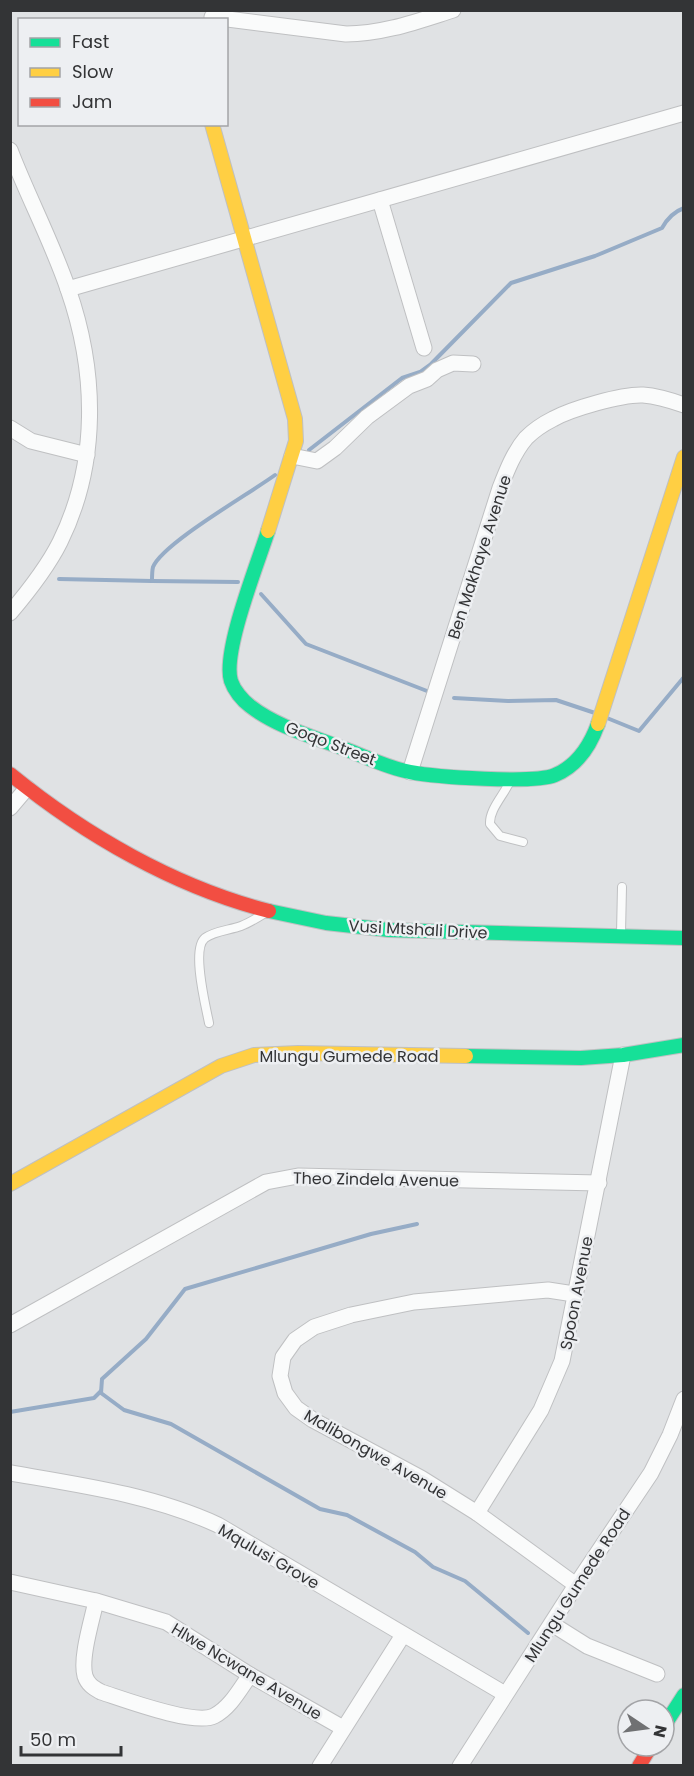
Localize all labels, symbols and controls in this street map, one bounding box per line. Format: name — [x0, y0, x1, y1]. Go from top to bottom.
legend — [18, 18, 228, 126]
text: Fast — [72, 29, 109, 54]
text: Slow — [72, 59, 114, 84]
text: Jam — [72, 89, 112, 114]
street label: Ben Makhaye Avenue — [442, 472, 517, 642]
street label: Goqo Street — [282, 716, 379, 771]
street label: Vusi Mtshali Drive — [348, 914, 488, 945]
street label: Mlungu Gumede Road — [259, 1045, 439, 1068]
street label: Theo Zindela Avenue — [293, 1167, 459, 1192]
street label: Spoon Avenue — [554, 1234, 599, 1352]
street label: Malibongwe Avenue — [300, 1404, 452, 1505]
street label: Mlungu Gumede Road — [519, 1504, 636, 1667]
street label: Mqulusi Grove — [214, 1518, 324, 1595]
street label: Hlwe Ncwane Avenue — [167, 1617, 326, 1726]
north arrow — [616, 1698, 676, 1758]
scale bar — [21, 1719, 122, 1757]
text: N — [648, 1723, 673, 1740]
text: 50 m — [30, 1727, 76, 1752]

